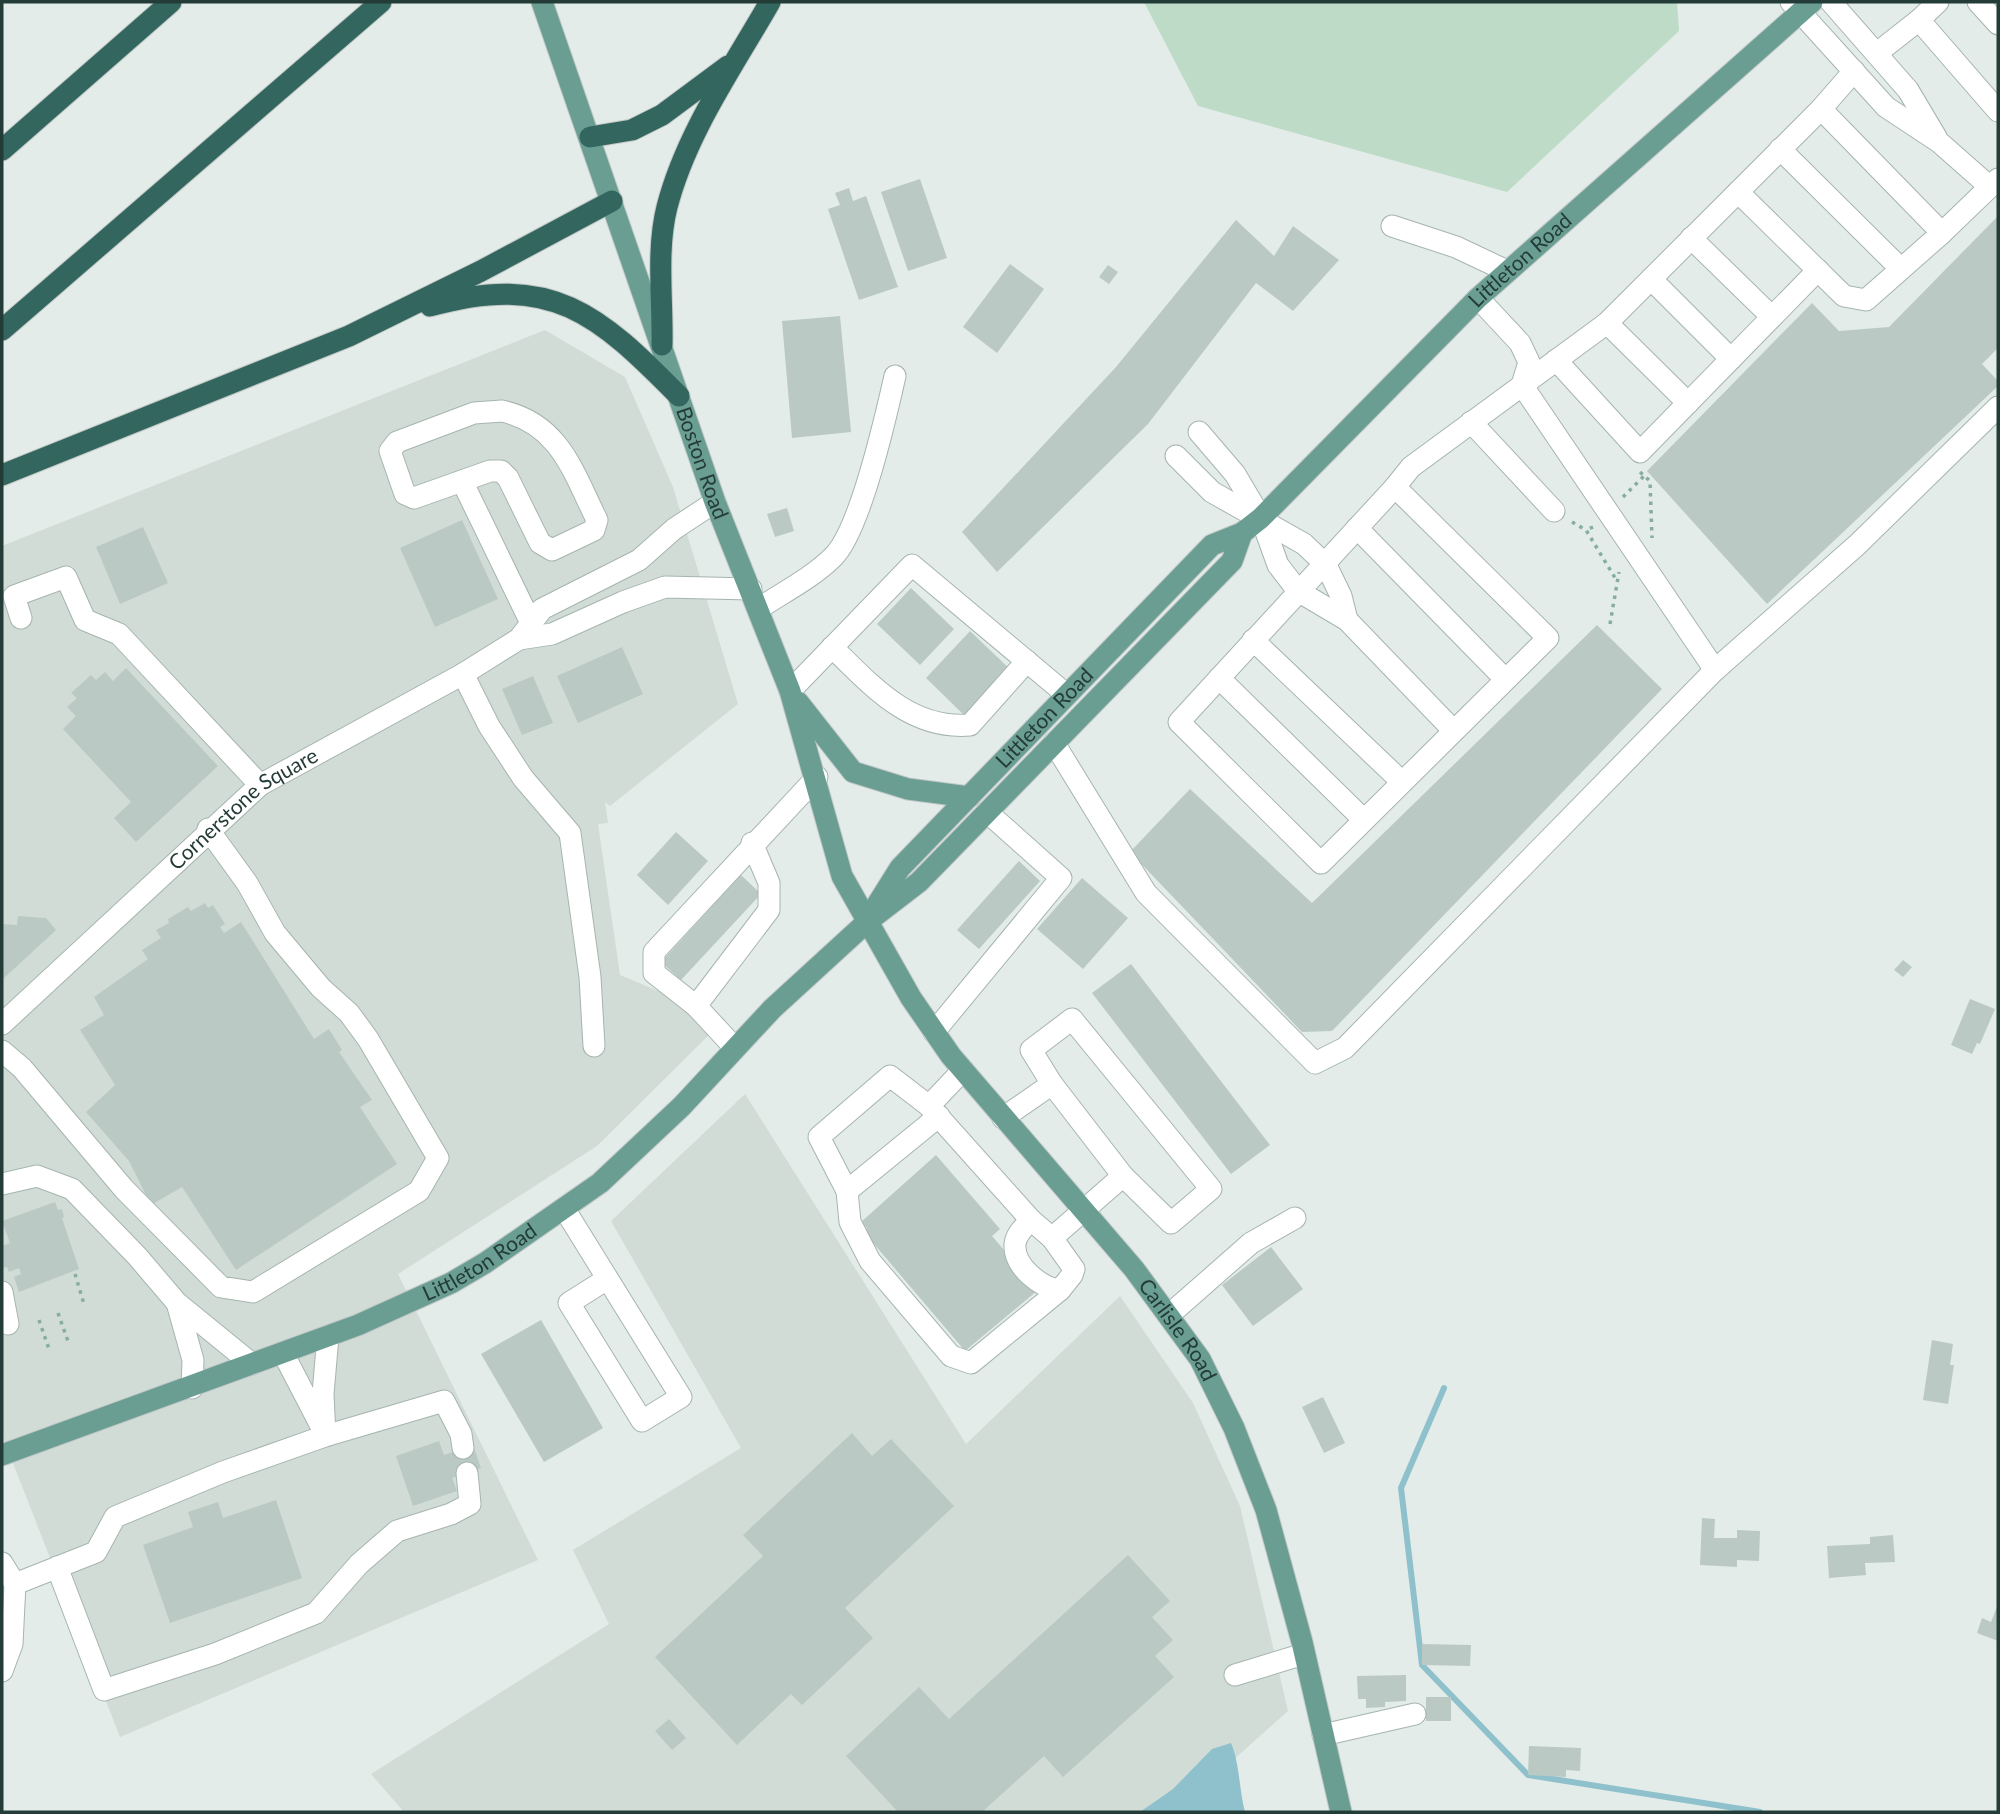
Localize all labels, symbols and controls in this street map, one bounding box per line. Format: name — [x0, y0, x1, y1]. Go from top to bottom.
street label: Littleton Road — [1462, 207, 1576, 311]
street label: Boston Road — [672, 403, 735, 523]
street label: Littleton Road — [990, 662, 1097, 772]
street label: Cornerstone Square — [163, 742, 322, 874]
street label: Littleton Road — [418, 1217, 541, 1305]
street label: Carlisle Road — [1134, 1273, 1223, 1385]

